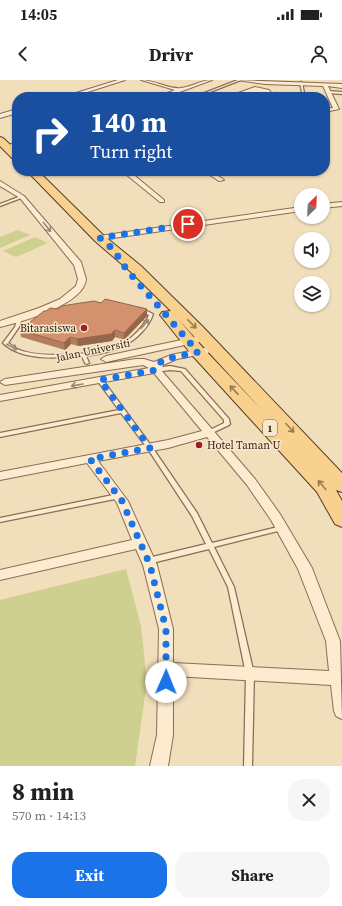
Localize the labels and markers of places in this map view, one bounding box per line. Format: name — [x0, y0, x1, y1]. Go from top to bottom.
pin — [171, 207, 205, 241]
place label: Bitarasiswa — [20, 321, 76, 336]
marker: Bitarasiswa — [79, 323, 89, 333]
place label: Hotel Taman U — [207, 438, 281, 453]
marker: Hotel Taman U — [194, 440, 204, 450]

